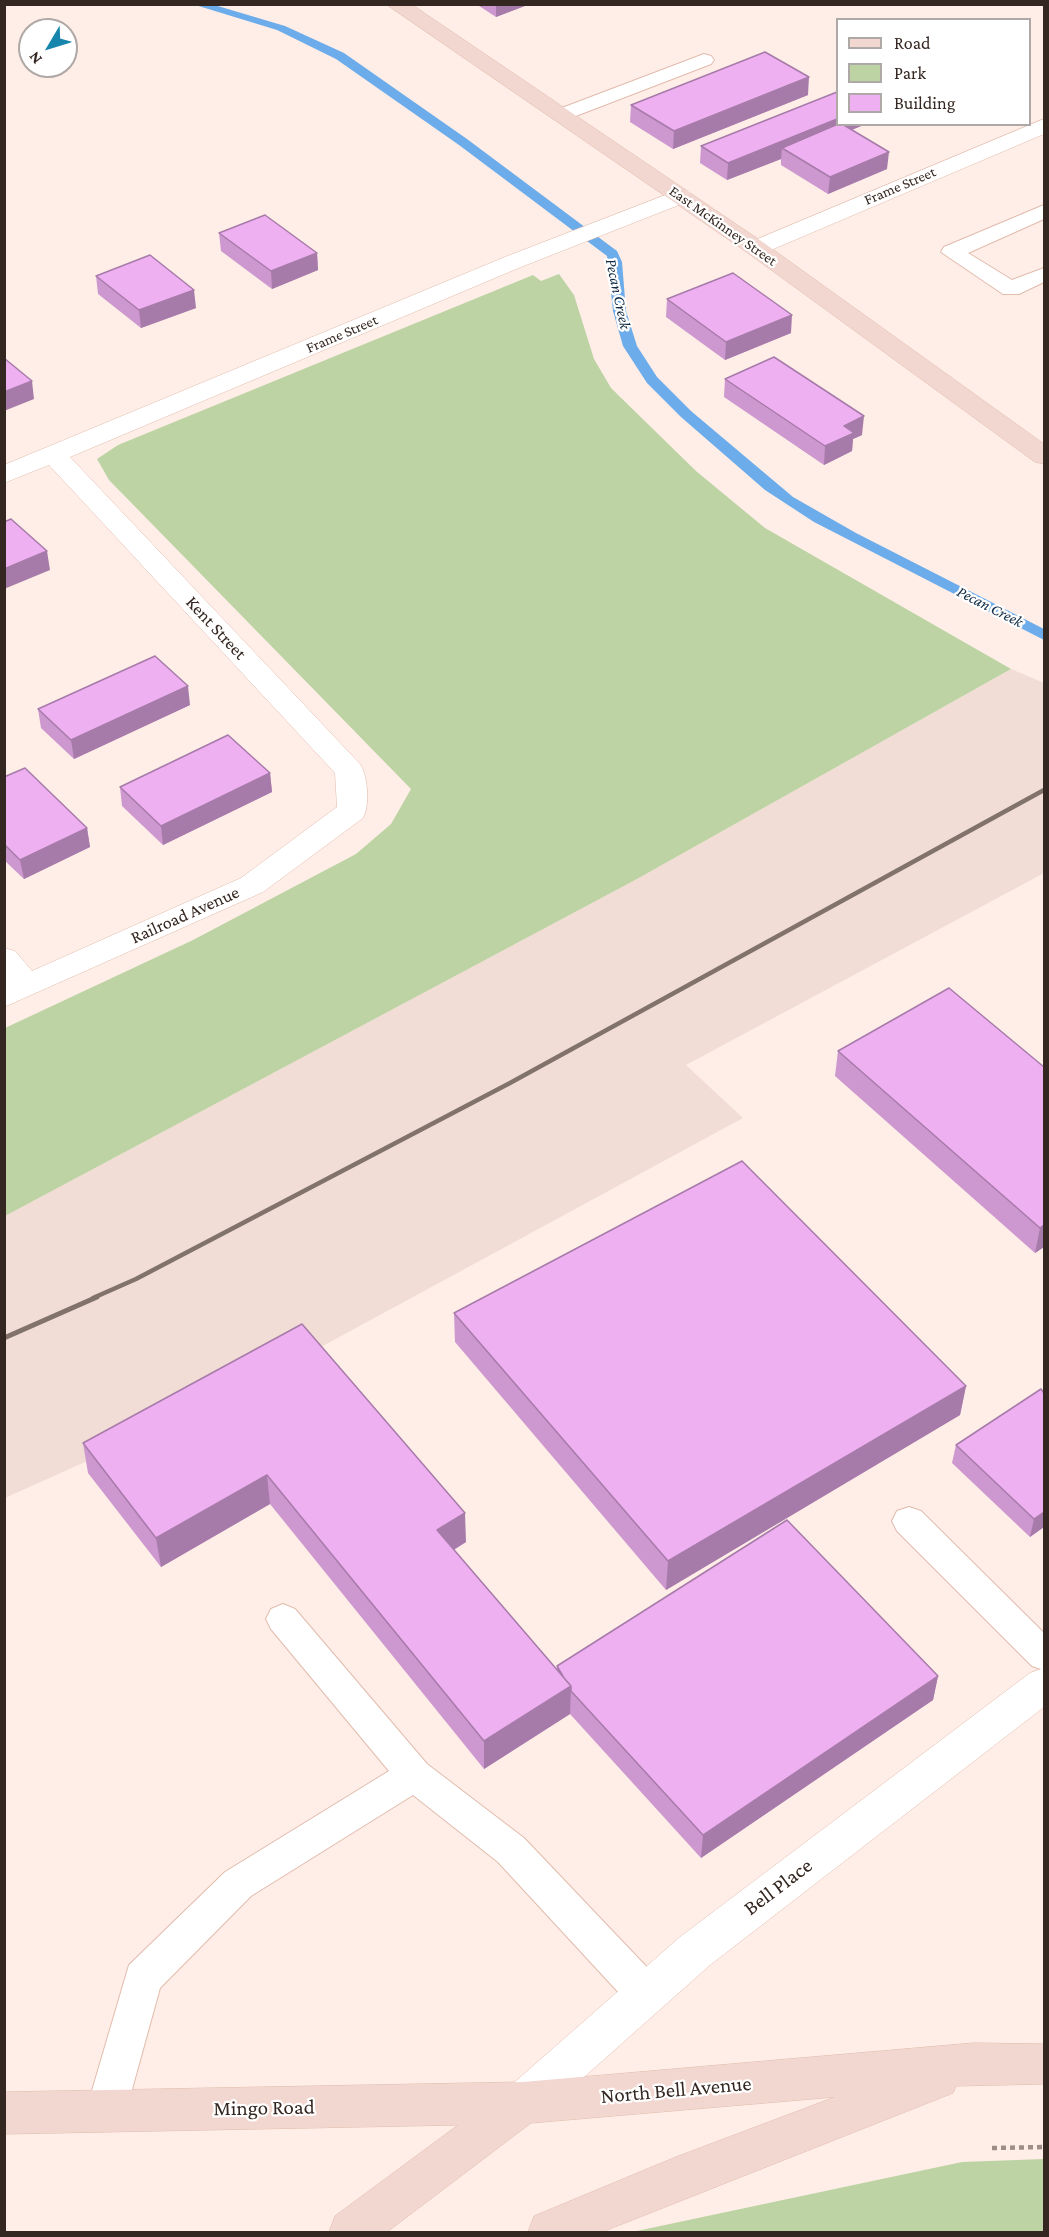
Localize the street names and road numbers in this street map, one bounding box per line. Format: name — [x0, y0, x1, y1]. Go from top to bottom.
street label: Frame Street — [862, 163, 938, 209]
street label: East McKinney Street — [666, 182, 780, 270]
street label: Frame Street — [304, 311, 380, 357]
street label: Kent Street — [181, 592, 251, 664]
street label: Railroad Avenue — [127, 881, 243, 949]
street label: Bell Place — [739, 1853, 817, 1921]
street label: North Bell Avenue — [600, 2071, 752, 2109]
street label: Mingo Road — [213, 2095, 315, 2121]

